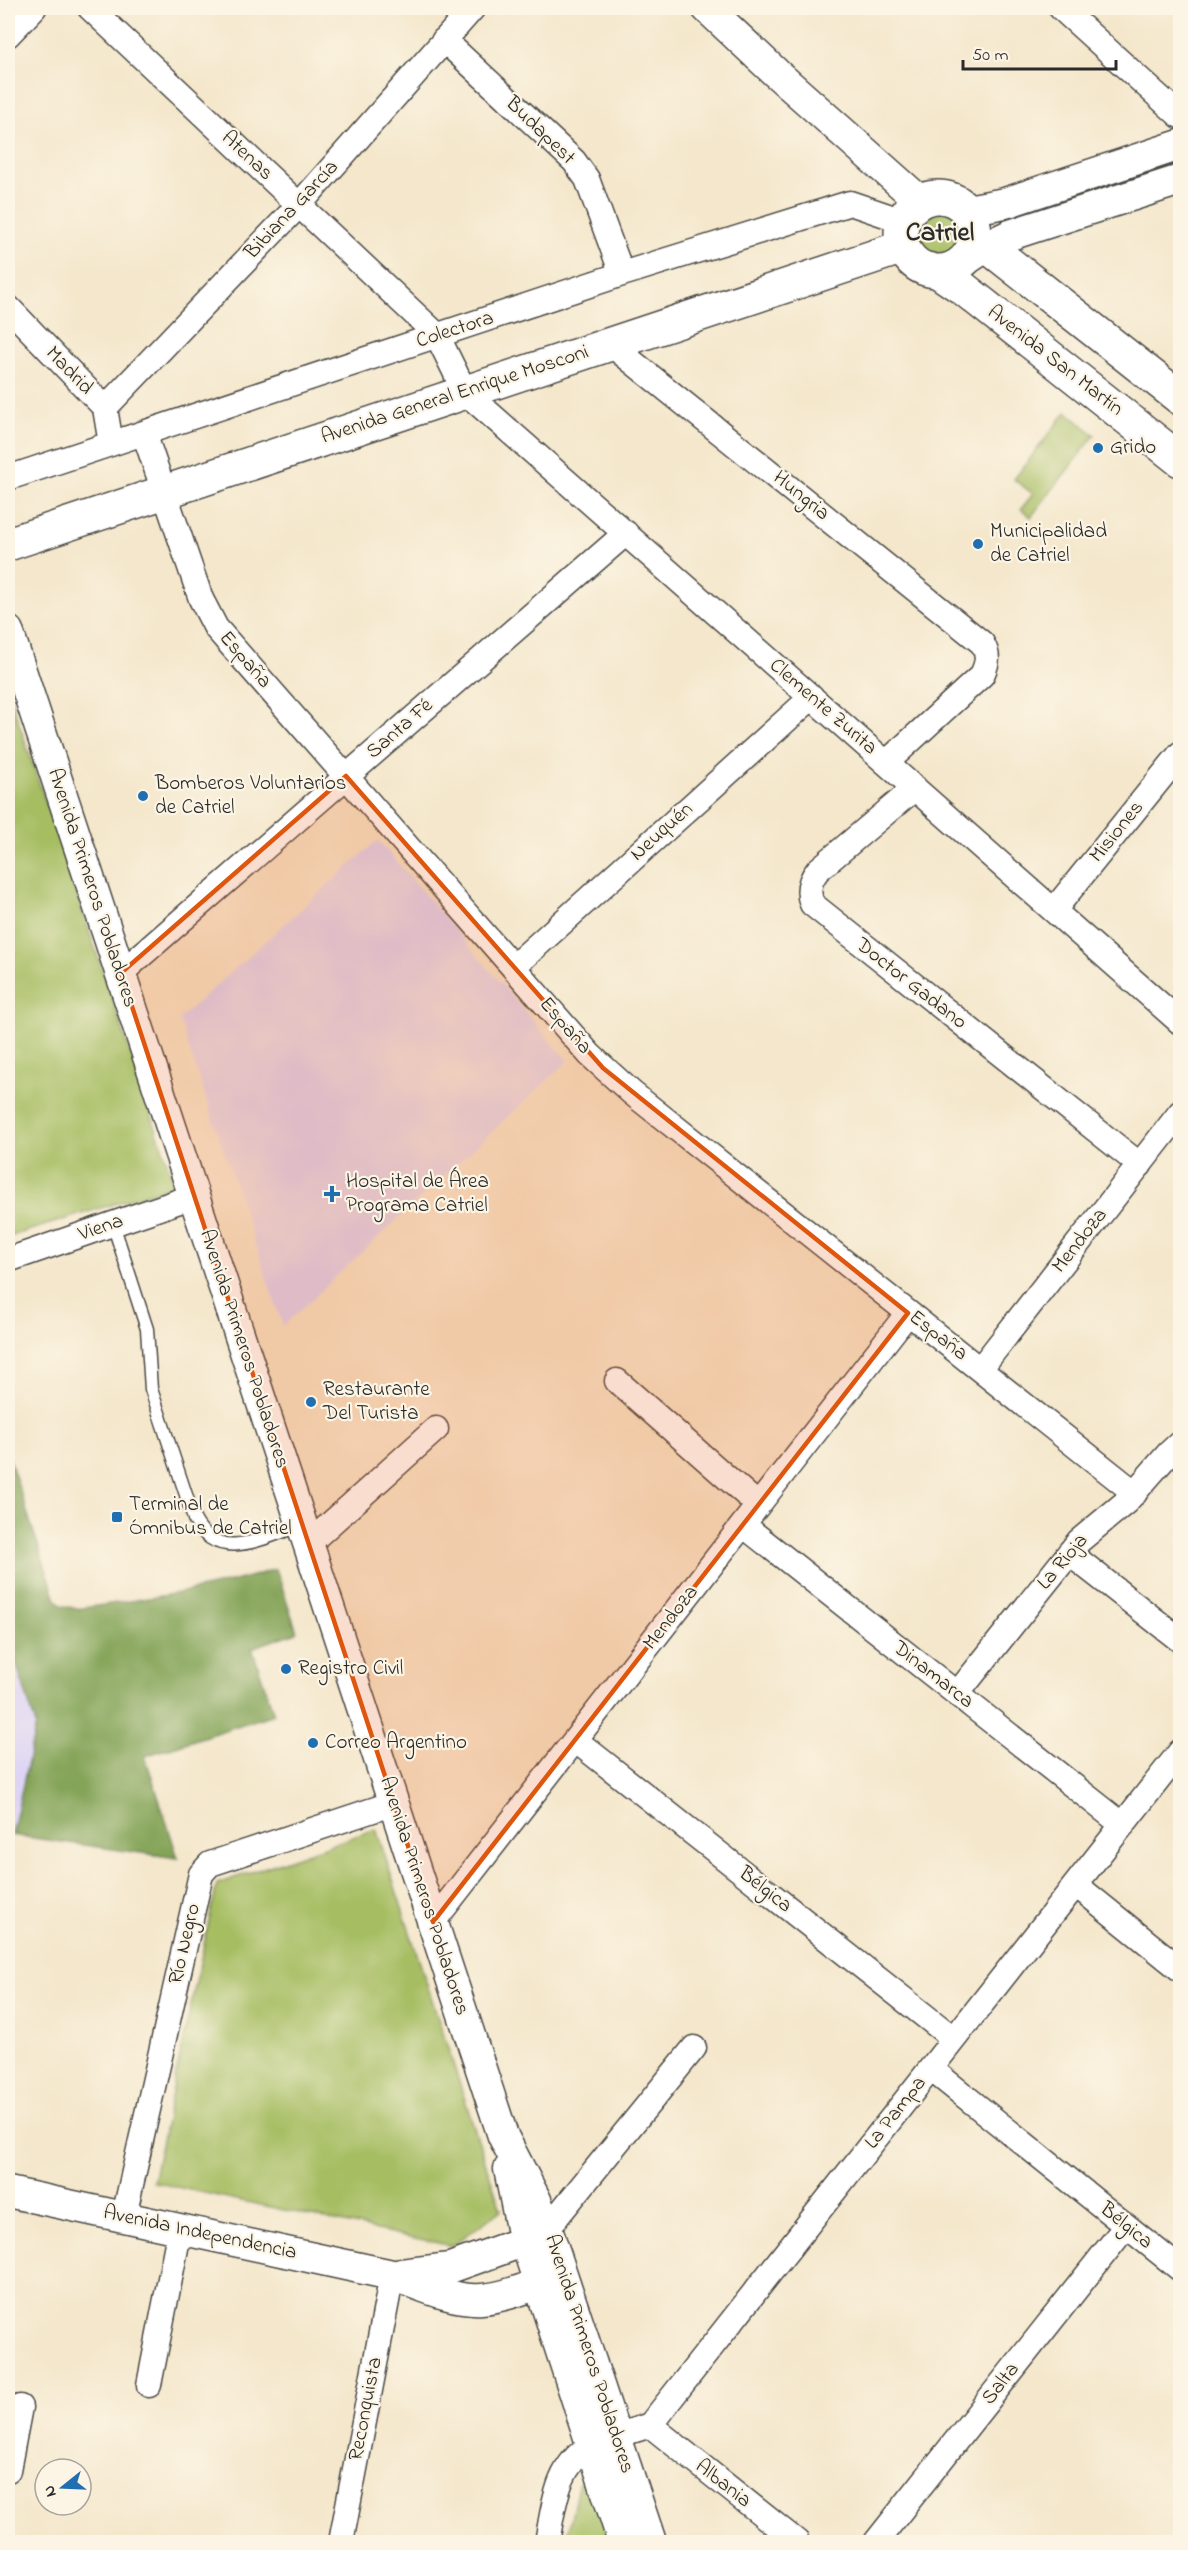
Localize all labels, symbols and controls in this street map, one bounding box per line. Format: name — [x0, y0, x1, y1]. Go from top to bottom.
scale bar — [963, 33, 1116, 71]
text: 50 m — [972, 43, 1009, 69]
street label: Budapest — [497, 89, 582, 172]
street label: Atenas — [214, 124, 280, 188]
street label: Bibiana García — [237, 154, 346, 267]
district label: Catriel — [906, 214, 974, 253]
street label: Avenida San Martín — [980, 298, 1130, 424]
street label: Colectora — [412, 303, 498, 357]
street label: Avenida General Enrique Mosconi — [317, 337, 593, 453]
street label: Madrid — [38, 340, 100, 402]
place label: Grido — [1110, 433, 1156, 463]
marker: Grido — [1091, 441, 1105, 455]
street label: Hungria — [765, 464, 836, 530]
place label: Municipalidad de Catriel — [990, 517, 1107, 571]
marker: Municipalidad de Catriel — [971, 537, 985, 551]
street label: España — [211, 625, 279, 695]
street label: Clemente Zurita — [762, 651, 884, 763]
street label: Santa Fé — [360, 691, 440, 767]
street label: Avenida Primeros Pobladores — [39, 765, 145, 1011]
place label: Bomberos Voluntarios de Catriel — [154, 769, 347, 823]
marker: Bomberos Voluntarios de Catriel — [136, 789, 150, 803]
street label: Misiones — [1083, 794, 1151, 870]
street label: Neuquén — [624, 795, 700, 869]
street label: Doctor Gadano — [848, 930, 973, 1037]
street label: España — [531, 991, 599, 1061]
place label: Hospital de Área Programa Catriel — [346, 1166, 489, 1223]
marker: Hospital de Área Programa Catriel — [323, 1185, 341, 1203]
street label: Mendoza — [1045, 1202, 1115, 1280]
street label: Viena — [74, 1206, 128, 1250]
street label: Avenida Primeros Pobladores — [191, 1226, 297, 1472]
street label: España — [902, 1303, 974, 1369]
place label: Restaurante Del Turista — [322, 1375, 430, 1429]
marker: Restaurante Del Turista — [304, 1395, 318, 1409]
place label: Terminal de Ómnibus de Catriel — [129, 1490, 292, 1544]
marker: Terminal de Ómnibus de Catriel — [110, 1510, 124, 1524]
street label: La Rioja — [1030, 1527, 1096, 1597]
street label: Mendoza — [636, 1579, 706, 1657]
street label: Dinamarca — [885, 1633, 980, 1716]
place label: Registro Civil — [298, 1654, 403, 1686]
marker: Registro Civil — [279, 1662, 293, 1676]
place label: Correo Argentino — [325, 1728, 467, 1760]
marker: Correo Argentino — [306, 1736, 320, 1750]
street label: Avenida Primeros Pobladores — [371, 1773, 477, 2019]
street label: Bélgica — [730, 1859, 798, 1922]
street label: Río Negro — [161, 1901, 211, 1988]
street label: La Pampa — [858, 2070, 934, 2156]
street label: Bélgica — [1091, 2195, 1159, 2258]
street label: Avenida Independencia — [100, 2198, 300, 2268]
street label: Avenida Primeros Pobladores — [536, 2231, 642, 2477]
street label: Reconquista — [341, 2355, 391, 2463]
street label: Salta — [975, 2356, 1027, 2412]
street label: Albania — [688, 2452, 758, 2516]
north arrow — [33, 2457, 93, 2517]
text: N — [37, 2482, 64, 2500]

